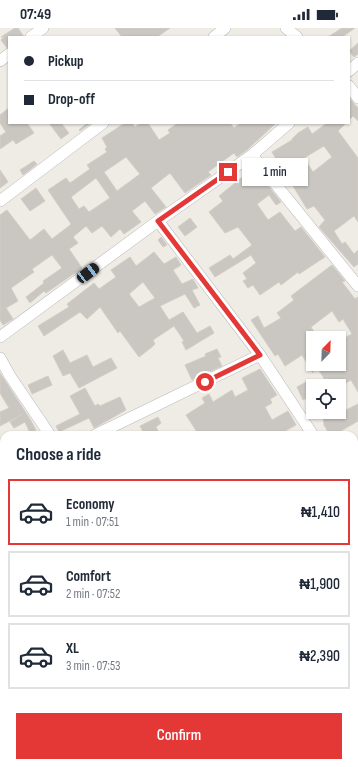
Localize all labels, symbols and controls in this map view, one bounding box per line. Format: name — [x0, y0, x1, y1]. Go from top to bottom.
text: 07:49 — [20, 5, 51, 24]
text: Pickup — [48, 52, 84, 71]
text: Drop-off — [48, 90, 95, 109]
callout: 1 min — [242, 158, 308, 186]
route end — [219, 163, 237, 181]
text: 1 min — [263, 164, 287, 180]
car — [75, 261, 101, 285]
north arrow — [306, 331, 346, 371]
map controls — [306, 331, 346, 419]
route start — [196, 373, 214, 391]
button: locate — [306, 379, 346, 419]
text: Choose a ride — [16, 444, 101, 465]
icon: car — [18, 494, 54, 530]
text: Economy — [66, 495, 115, 514]
text: ₦1,410 — [301, 503, 340, 522]
text: 1 min · 07:51 — [66, 514, 119, 530]
icon: car — [18, 566, 54, 602]
text: Comfort — [66, 567, 111, 586]
text: ₦1,900 — [299, 575, 340, 594]
text: 2 min · 07:52 — [66, 586, 120, 602]
icon: car — [18, 638, 54, 674]
text: XL — [66, 639, 79, 658]
text: ₦2,390 — [299, 647, 340, 666]
text: 3 min · 07:53 — [66, 658, 121, 674]
button: Confirm — [16, 713, 342, 759]

